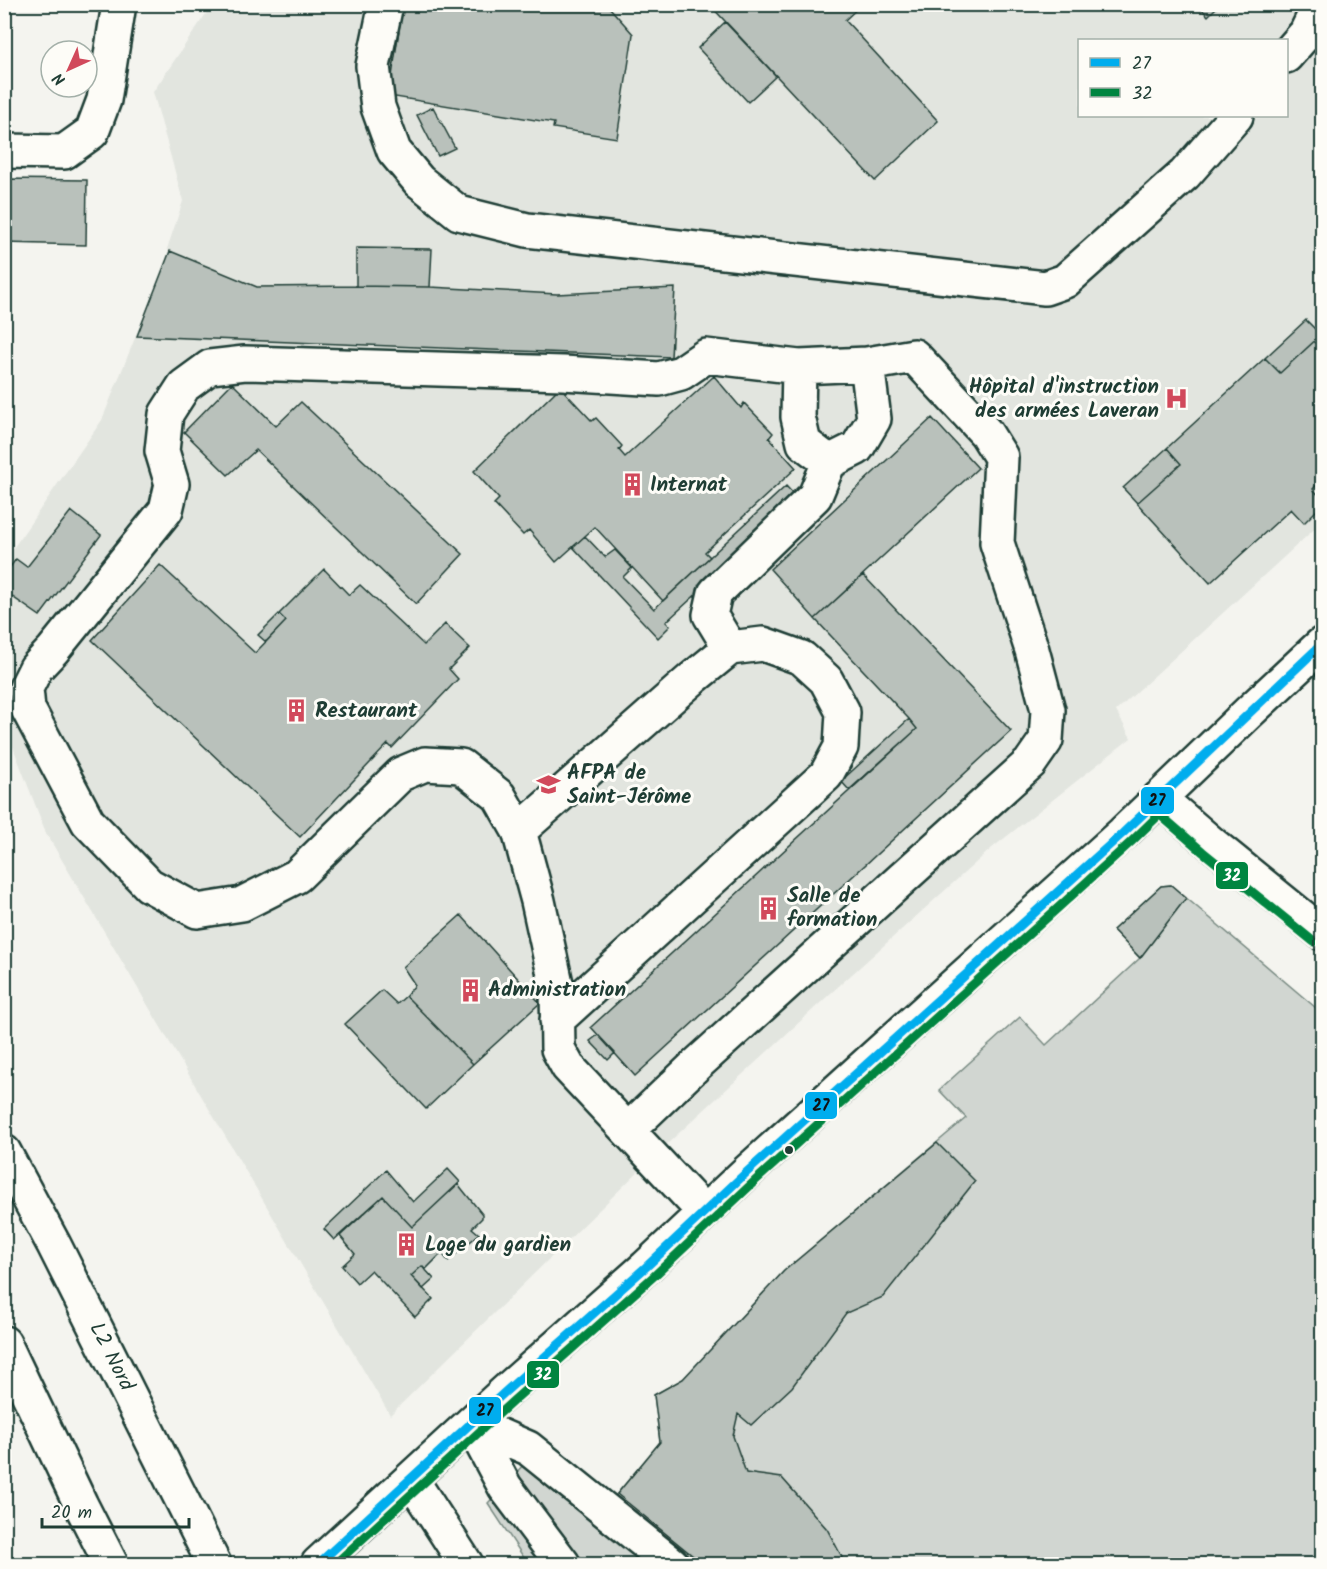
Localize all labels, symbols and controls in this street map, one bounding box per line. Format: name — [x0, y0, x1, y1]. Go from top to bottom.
north arrow — [39, 39, 99, 99]
legend — [1078, 39, 1288, 117]
text: 27 — [1132, 50, 1151, 79]
text: N — [47, 66, 72, 91]
text: 32 — [1132, 80, 1153, 109]
place label: Hôpital d'instruction des armées Laveran — [969, 371, 1159, 428]
hospital icon: Hôpital d'instruction des armées Laveran — [1164, 386, 1190, 412]
place label: Internat — [650, 469, 728, 502]
building icon: Internat — [619, 472, 645, 498]
place label: Restaurant — [315, 695, 418, 728]
building icon: Restaurant — [284, 698, 310, 724]
place label: AFPA de Saint-Jérôme — [567, 757, 691, 814]
school or university icon: AFPA de Saint-Jérôme — [536, 772, 562, 798]
line badge: 27 — [1140, 786, 1175, 815]
text: 27 — [1149, 789, 1166, 814]
line badge: 32 — [1215, 861, 1249, 890]
text: 32 — [1222, 864, 1241, 889]
place label: Salle de formation — [787, 880, 877, 937]
building icon: Salle de formation — [756, 895, 782, 921]
place label: Administration — [488, 974, 626, 1007]
building icon: Administration — [457, 977, 483, 1003]
line badge: 27 — [804, 1091, 838, 1120]
text: 27 — [813, 1094, 830, 1119]
unlabelled marker — [783, 1144, 795, 1156]
place label: Loge du gardien — [425, 1229, 571, 1262]
building icon: Loge du gardien — [394, 1232, 420, 1258]
street label: L2 Nord — [80, 1317, 143, 1398]
line badge: 32 — [526, 1360, 560, 1389]
text: 32 — [533, 1363, 552, 1388]
line badge: 27 — [468, 1396, 502, 1425]
text: 27 — [477, 1399, 494, 1424]
scale bar — [42, 1491, 189, 1529]
text: 20 m — [51, 1499, 92, 1528]

